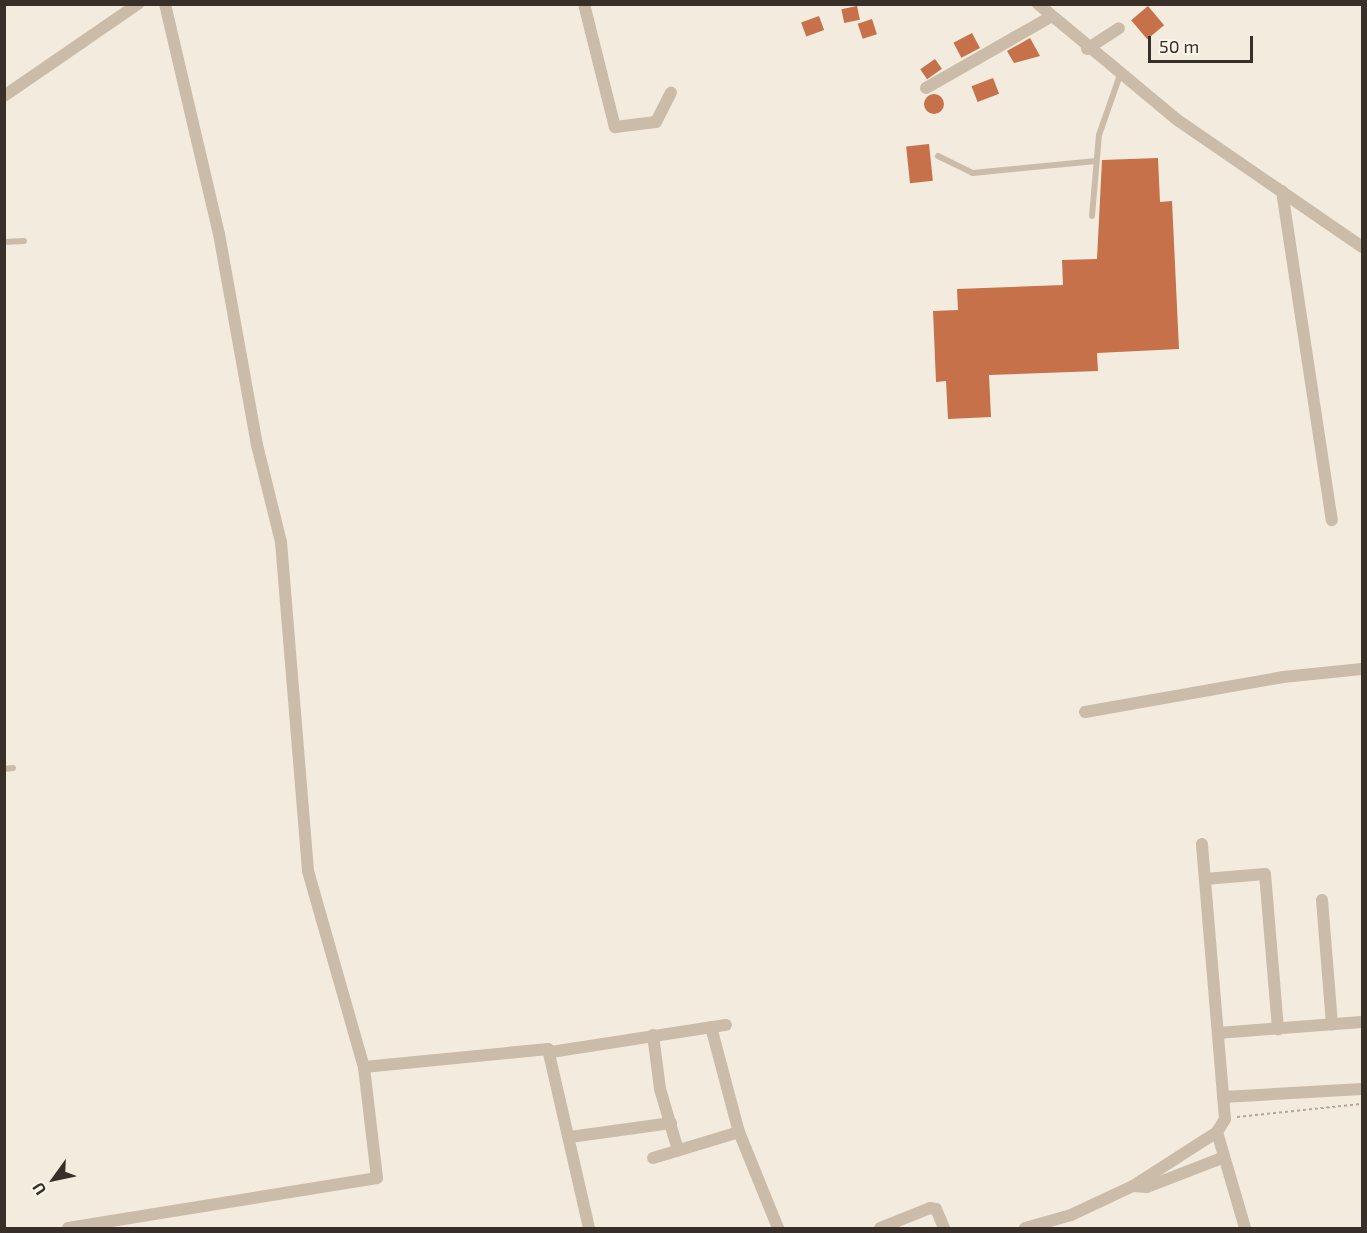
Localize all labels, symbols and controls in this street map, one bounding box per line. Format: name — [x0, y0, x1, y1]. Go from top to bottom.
scale bar — [1151, 24, 1256, 62]
text: 50 m — [1159, 35, 1199, 57]
north arrow — [24, 1149, 84, 1209]
text: U — [28, 1179, 49, 1199]

